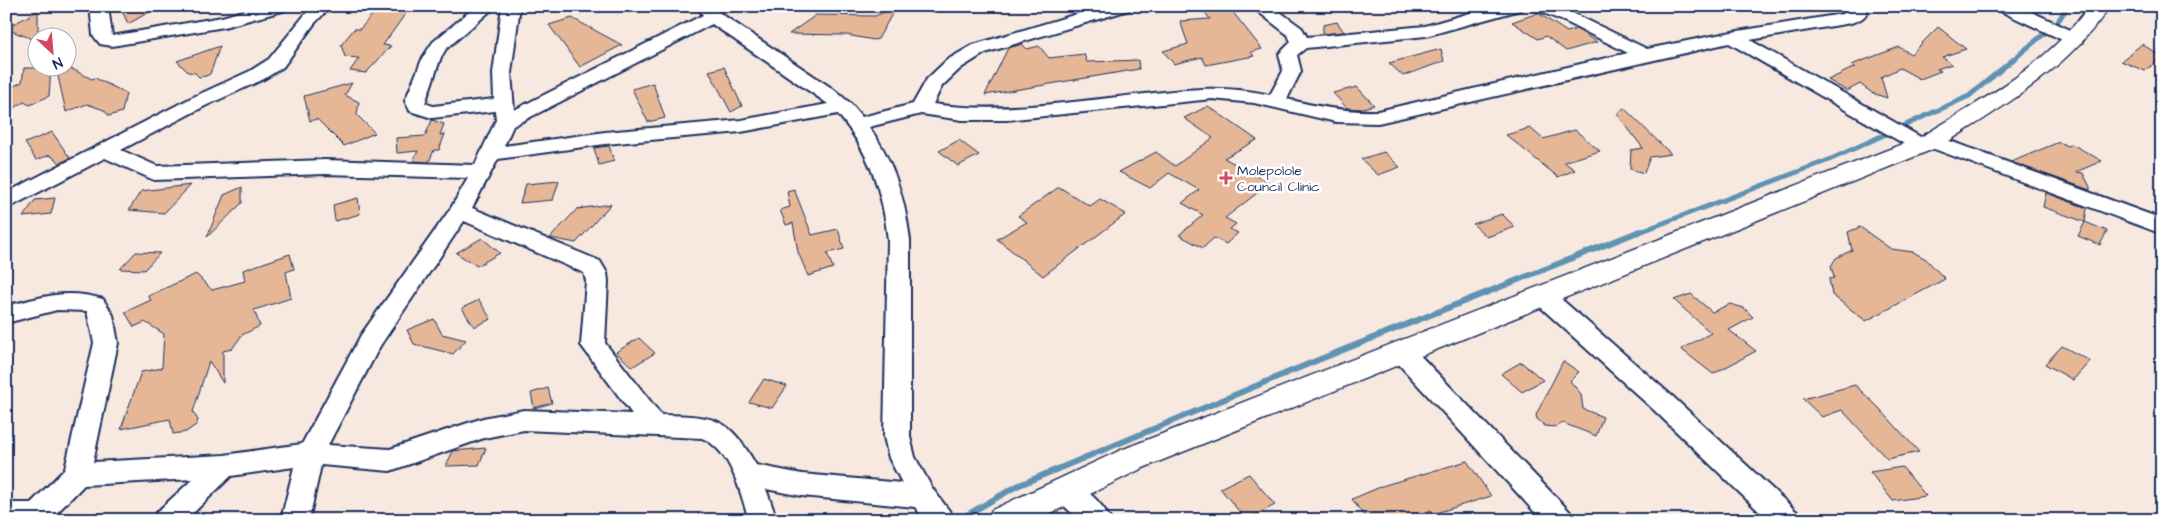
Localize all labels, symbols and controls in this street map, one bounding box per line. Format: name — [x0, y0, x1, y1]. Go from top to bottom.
north arrow — [28, 28, 78, 78]
text: N — [49, 52, 66, 74]
place label: Molepolole Council Clinic — [1237, 161, 1320, 197]
marker: Molepolole Council Clinic — [1219, 171, 1233, 185]

